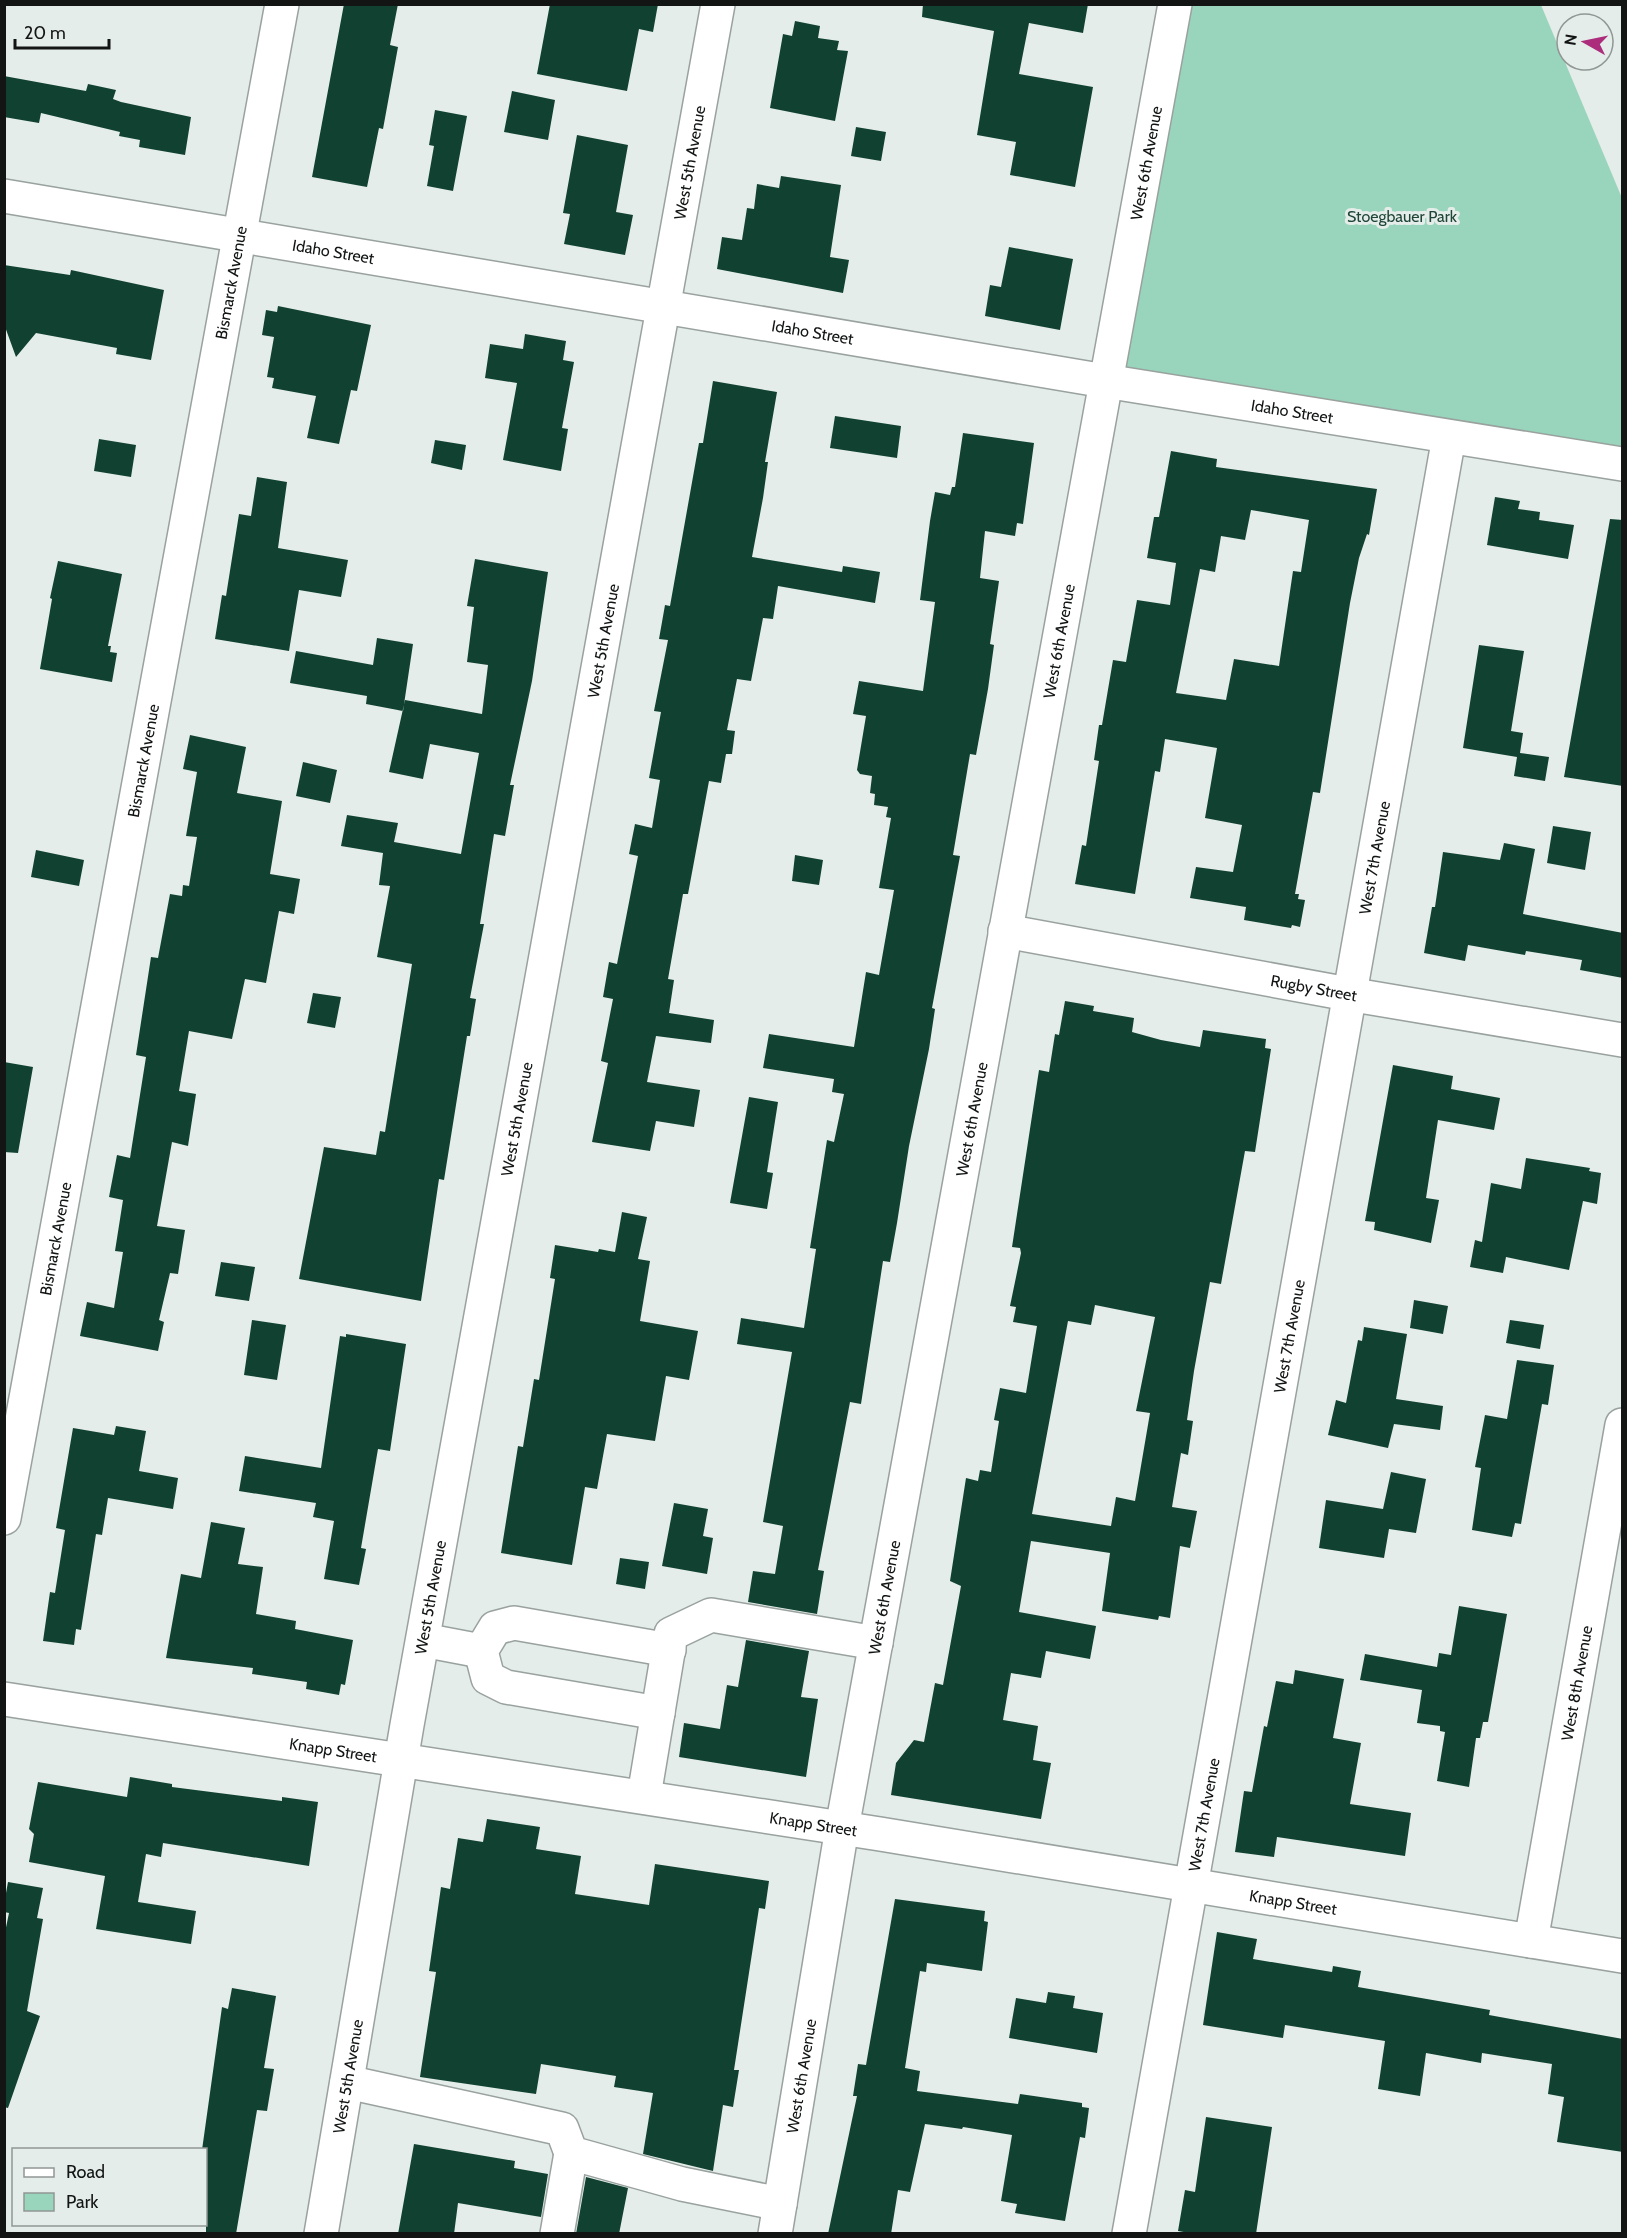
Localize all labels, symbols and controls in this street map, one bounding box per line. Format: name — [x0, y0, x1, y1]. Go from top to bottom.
scale bar — [15, 12, 110, 50]
north arrow — [1555, 12, 1615, 72]
text: 20 m — [24, 22, 66, 44]
text: N — [1560, 33, 1581, 47]
street label: West 5th Avenue — [670, 104, 709, 221]
street label: West 6th Avenue — [1126, 104, 1166, 222]
park label: Stoegbauer Park — [1347, 207, 1458, 226]
street label: Bismarck Avenue — [211, 224, 251, 341]
street label: Idaho Street — [291, 235, 376, 268]
street label: Idaho Street — [770, 316, 856, 348]
street label: Idaho Street — [1250, 395, 1335, 427]
street label: West 5th Avenue — [583, 582, 623, 699]
street label: West 6th Avenue — [1039, 582, 1078, 700]
street label: Bismarck Avenue — [123, 702, 163, 819]
street label: West 7th Avenue — [1355, 799, 1394, 916]
street label: Rugby Street — [1269, 970, 1359, 1005]
street label: West 6th Avenue — [952, 1060, 991, 1178]
street label: West 5th Avenue — [497, 1061, 536, 1178]
street label: Bismarck Avenue — [36, 1180, 75, 1297]
street label: West 7th Avenue — [1269, 1278, 1308, 1394]
street label: West 5th Avenue — [410, 1539, 450, 1656]
street label: West 6th Avenue — [864, 1539, 904, 1656]
street label: West 8th Avenue — [1557, 1624, 1596, 1742]
street label: Knapp Street — [288, 1734, 379, 1766]
street label: West 7th Avenue — [1184, 1756, 1223, 1873]
street label: Knapp Street — [768, 1808, 859, 1840]
street label: Knapp Street — [1248, 1885, 1339, 1919]
street label: West 6th Avenue — [782, 2017, 820, 2135]
street label: West 5th Avenue — [329, 2018, 367, 2135]
legend — [12, 2148, 207, 2226]
text: Road — [66, 2161, 105, 2183]
text: Park — [66, 2191, 99, 2213]

